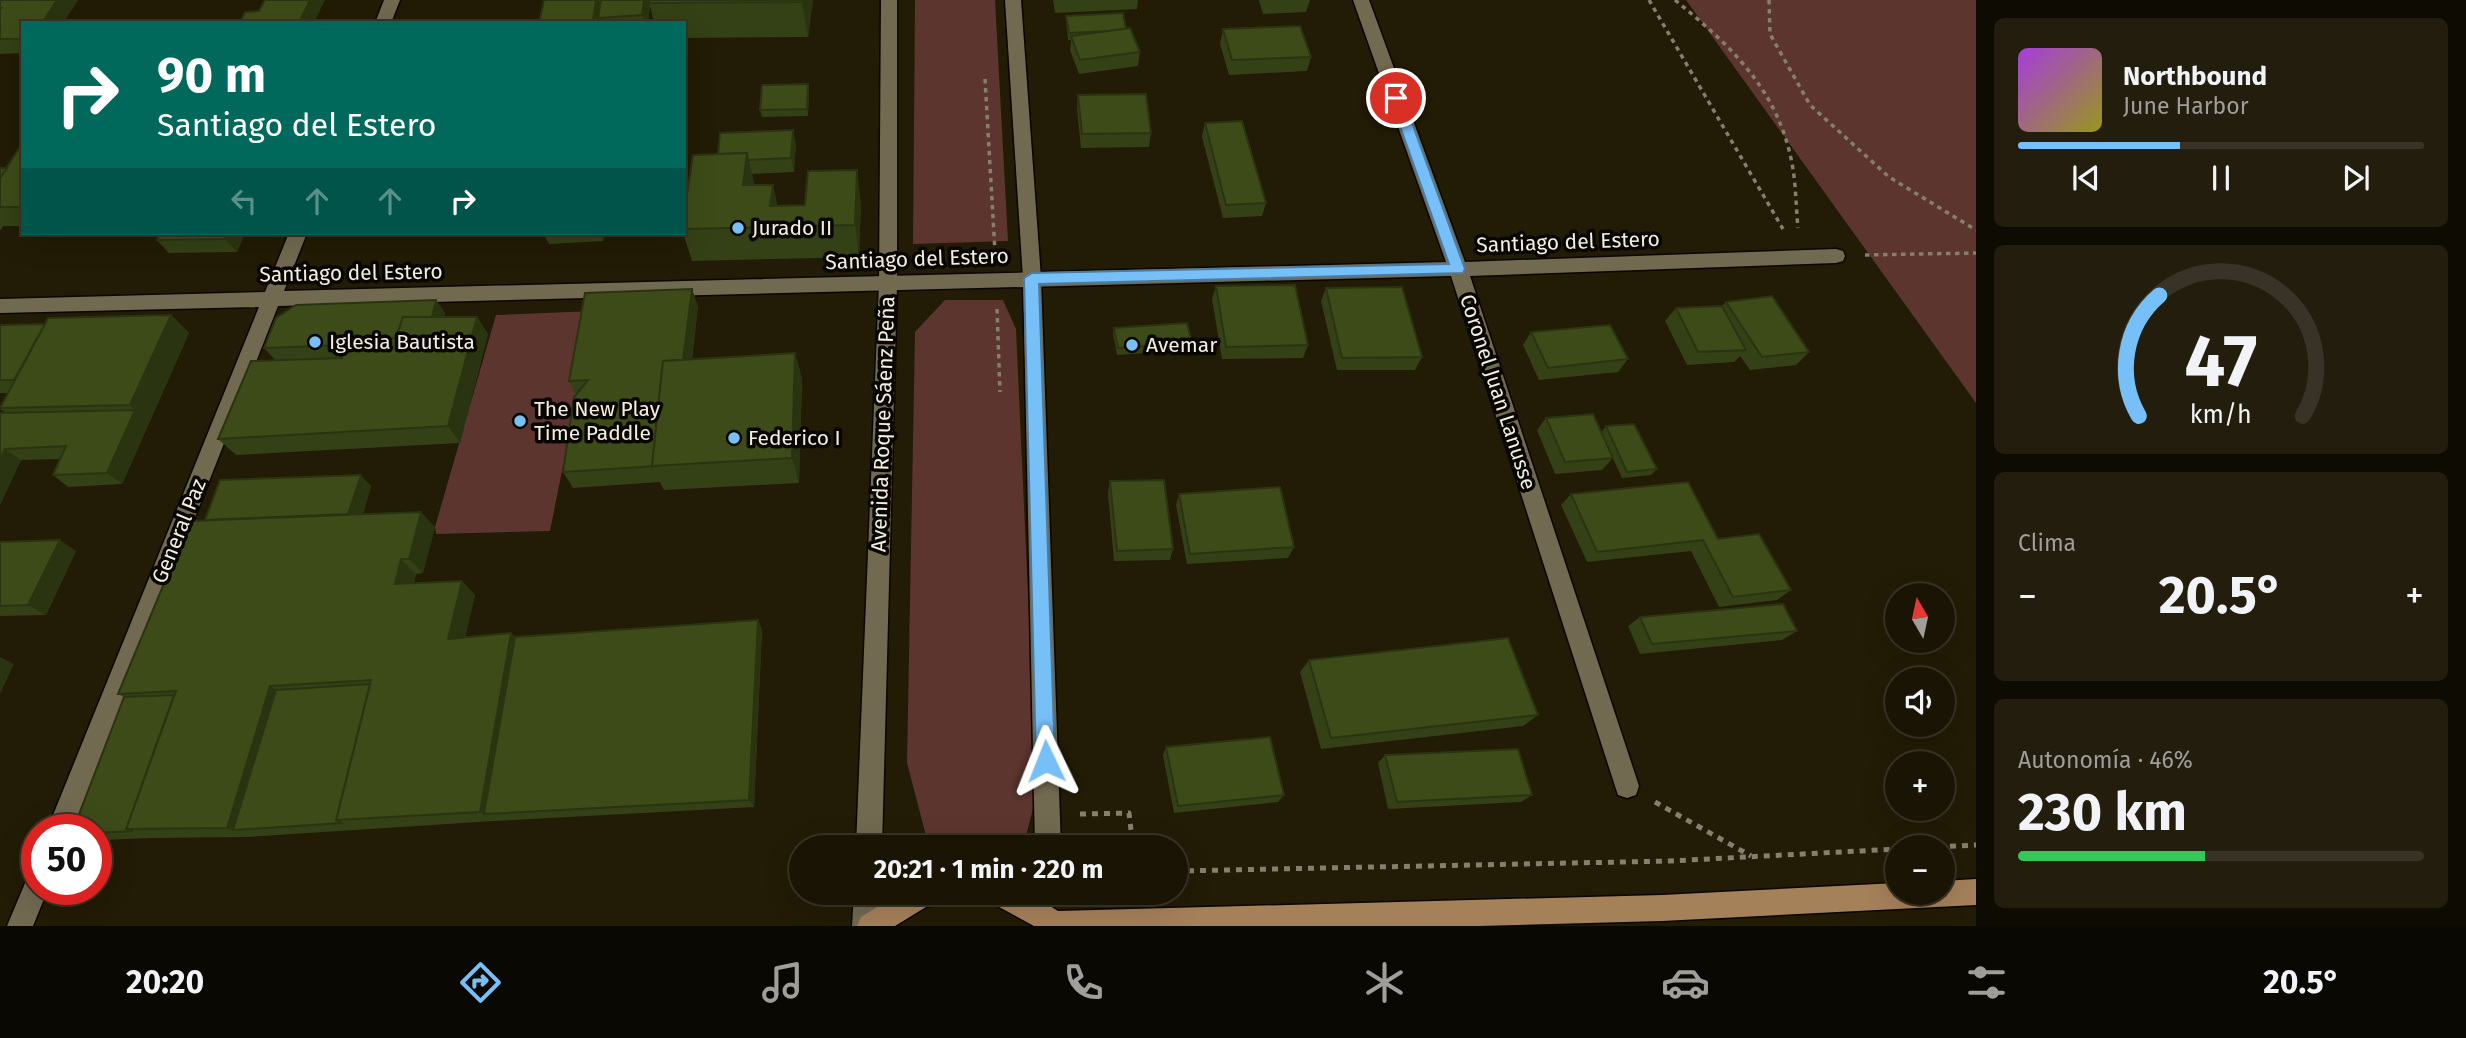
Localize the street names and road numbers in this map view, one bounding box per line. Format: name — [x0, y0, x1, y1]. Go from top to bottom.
street label: Santiago del Estero — [1476, 226, 1660, 258]
street label: Santiago del Estero — [825, 243, 1009, 275]
street label: Santiago del Estero — [259, 258, 443, 288]
street label: Coronel Juan Lanusse — [1454, 291, 1542, 493]
street label: Avenida Roque Sáenz Peña — [866, 296, 900, 552]
street label: General Paz — [146, 475, 212, 587]

